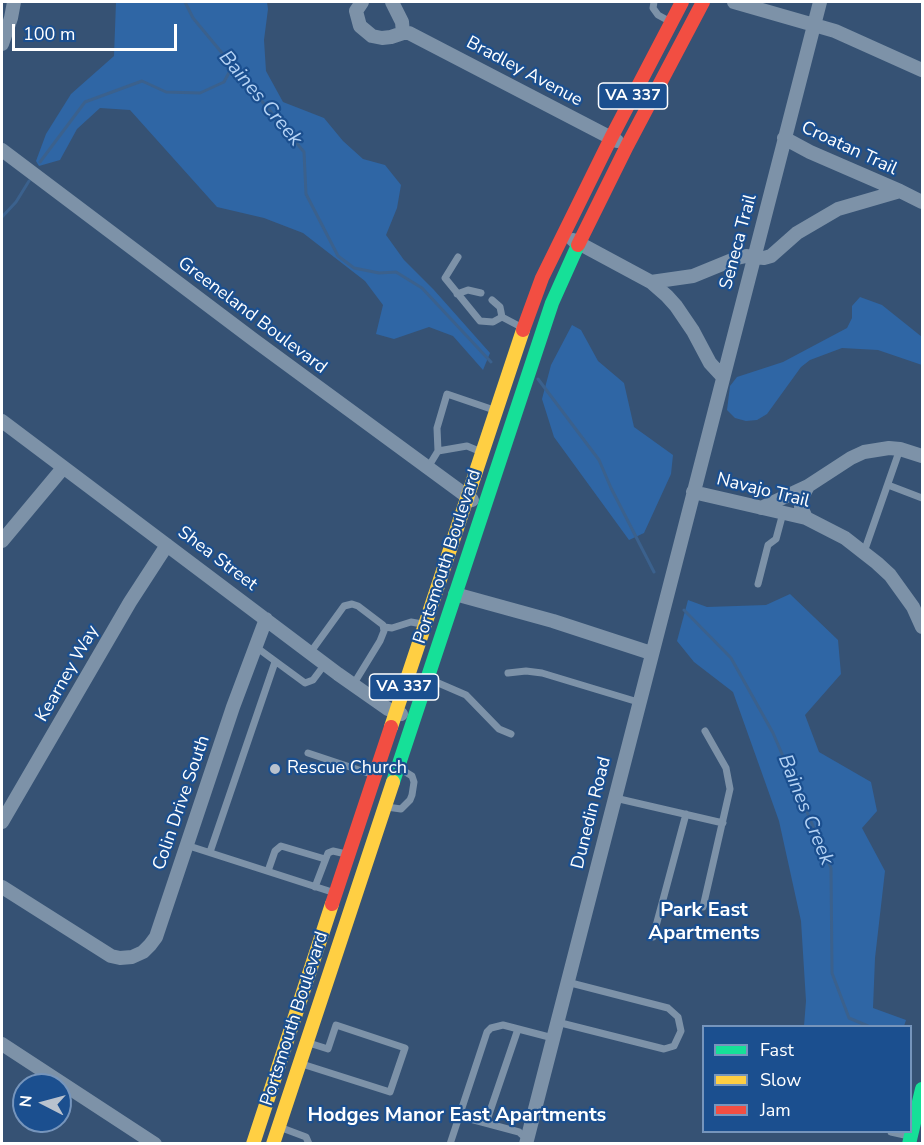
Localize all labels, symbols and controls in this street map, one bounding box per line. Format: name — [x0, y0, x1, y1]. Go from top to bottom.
scale bar — [15, 12, 180, 50]
text: 100 m — [23, 22, 75, 46]
street label: Bradley Avenue — [462, 32, 586, 112]
water label: Baines Creek — [213, 46, 307, 152]
road number: VA 337 — [598, 83, 668, 109]
street label: Croatan Trail — [798, 117, 900, 181]
street label: Seneca Trail — [716, 192, 762, 292]
street label: Greeneland Boulevard — [173, 253, 331, 379]
street label: Portsmouth Boulevard — [410, 467, 486, 647]
street label: Navajo Trail — [714, 469, 812, 513]
street label: Shea Street — [173, 522, 261, 596]
street label: Kearney Way — [32, 622, 104, 726]
road number: VA 337 — [370, 674, 438, 700]
street label: Colin Drive South — [149, 733, 215, 873]
water label: Baines Creek — [772, 751, 838, 869]
street label: Dunedin Road — [568, 755, 616, 871]
place label: Rescue Church — [287, 758, 407, 780]
marker: Rescue Church — [268, 762, 282, 776]
district label: Park East Apartments — [648, 899, 760, 946]
street label: Portsmouth Boulevard — [257, 929, 333, 1109]
legend — [702, 1025, 912, 1133]
text: Fast — [760, 1038, 794, 1062]
text: Slow — [760, 1068, 801, 1092]
north arrow — [12, 1073, 72, 1133]
text: N — [15, 1094, 38, 1108]
text: Jam — [760, 1098, 791, 1122]
district label: Hodges Manor East Apartments — [308, 1104, 606, 1128]

